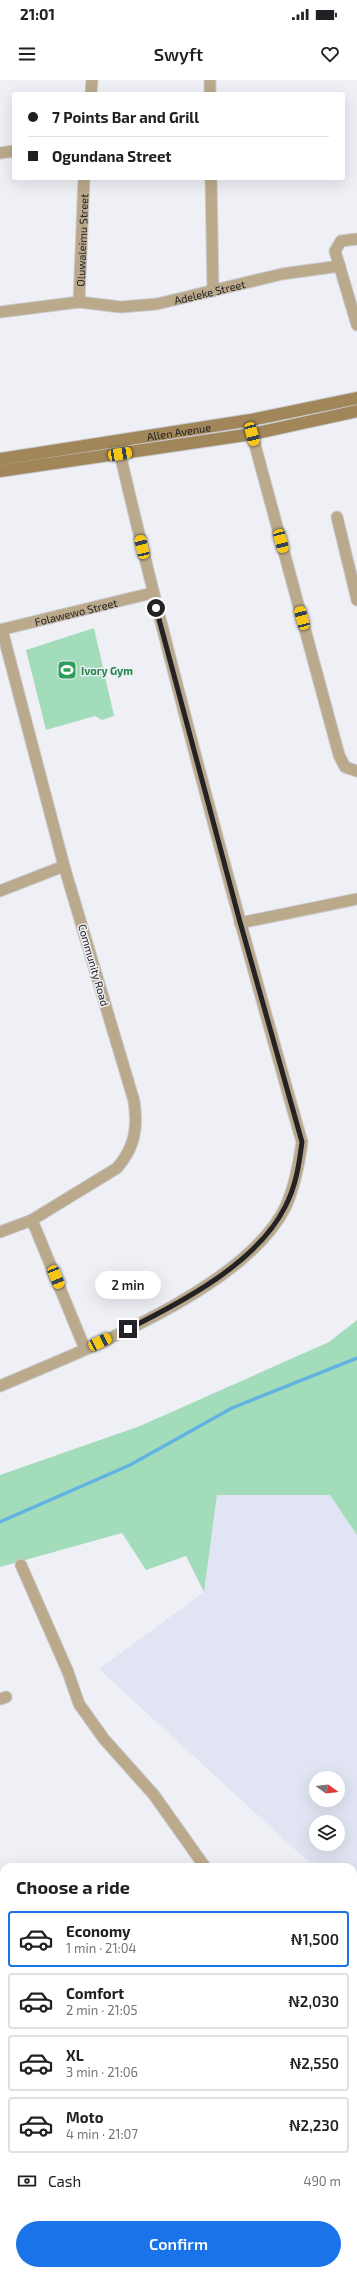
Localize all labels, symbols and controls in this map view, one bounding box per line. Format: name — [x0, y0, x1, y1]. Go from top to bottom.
text: 21:01 — [20, 5, 55, 23]
icon: menu — [16, 43, 38, 65]
text: Swyft — [154, 43, 203, 65]
icon: heart — [319, 43, 341, 65]
text: 7 Points Bar and Grill — [52, 108, 199, 126]
text: Ogundana Street — [52, 147, 172, 165]
street label: Oluwaleimu Street — [73, 193, 90, 287]
street label: Adeleke Street — [173, 277, 246, 306]
street label: Allen Avenue — [146, 420, 212, 443]
car — [243, 421, 261, 447]
car — [107, 446, 133, 462]
car — [272, 528, 290, 554]
car — [133, 534, 151, 560]
street label: Folawewo Street — [33, 595, 118, 628]
route start — [147, 599, 165, 617]
car — [293, 605, 311, 631]
sports icon: Ivory Gym — [56, 659, 78, 681]
place label: Ivory Gym — [81, 664, 133, 678]
street label: Community Road — [76, 922, 112, 1008]
car — [46, 1264, 66, 1290]
callout: 2 min — [95, 1271, 161, 1299]
text: 2 min — [112, 1277, 144, 1293]
route end — [119, 1320, 137, 1338]
car — [87, 1331, 113, 1353]
north arrow — [309, 1771, 345, 1807]
map controls — [309, 1771, 345, 1851]
button: layers — [309, 1815, 345, 1851]
text: Choose a ride — [16, 1876, 130, 1898]
icon: car — [18, 1921, 54, 1957]
text: Economy — [66, 1922, 131, 1940]
text: ₦1,500 — [291, 1930, 339, 1948]
text: 1 min · 21:04 — [66, 1940, 137, 1956]
icon: car — [18, 1983, 54, 2019]
text: Comfort — [66, 1984, 124, 2002]
text: ₦2,030 — [288, 1992, 339, 2010]
text: 2 min · 21:05 — [66, 2002, 138, 2018]
icon: car — [18, 2045, 54, 2081]
text: XL — [66, 2046, 84, 2064]
text: ₦2,550 — [290, 2054, 339, 2072]
text: 3 min · 21:06 — [66, 2064, 138, 2080]
icon: car — [18, 2107, 54, 2143]
text: Moto — [66, 2108, 104, 2126]
text: ₦2,230 — [289, 2116, 339, 2134]
text: 4 min · 21:07 — [66, 2126, 138, 2142]
icon: cash — [16, 2170, 38, 2192]
text: Cash — [48, 2172, 81, 2190]
text: 490 m — [303, 2173, 341, 2189]
button: Confirm — [16, 2221, 341, 2267]

